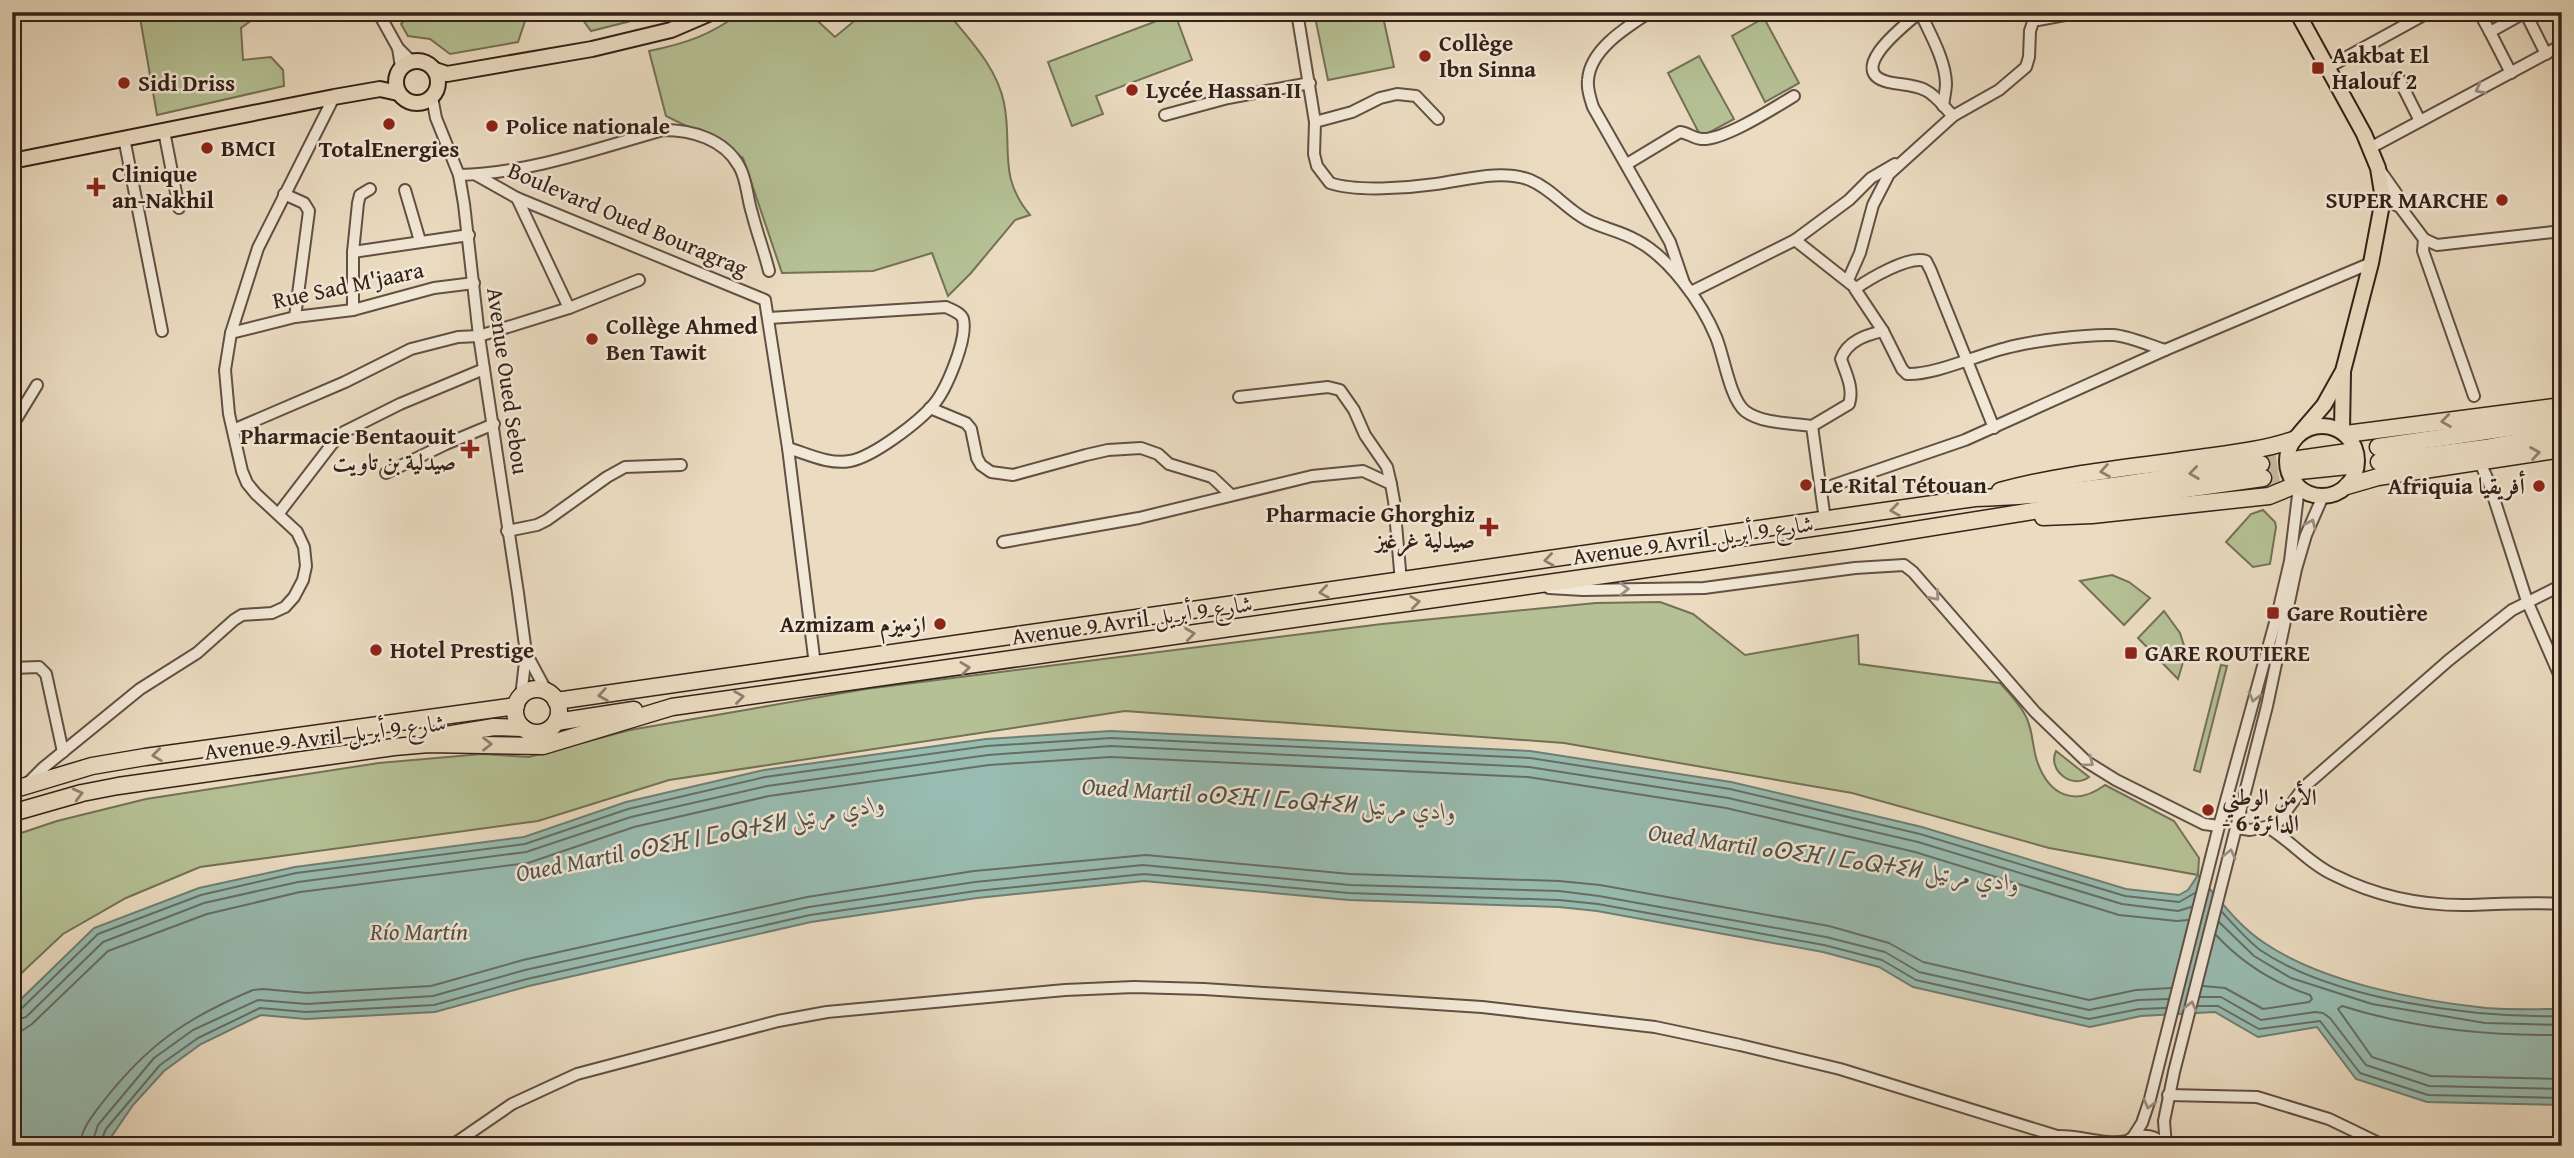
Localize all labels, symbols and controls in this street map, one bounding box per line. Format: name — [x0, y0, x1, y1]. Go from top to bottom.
place label: Collège Ibn Sinna — [1439, 26, 1536, 85]
place label: Aakbat El Halouf 2 — [2332, 38, 2429, 97]
marker: Collège Ibn Sinna — [1417, 48, 1433, 64]
marker: Aakbat El Halouf 2 — [2310, 60, 2326, 76]
place label: Sidi Driss — [138, 66, 235, 99]
place label: Lycée Hassan II — [1146, 73, 1301, 106]
marker: Sidi Driss — [116, 75, 132, 91]
one-way arrow — [2475, 81, 2487, 94]
marker: Lycée Hassan II — [1124, 82, 1140, 98]
place label: Police nationale — [506, 109, 670, 142]
marker: TotalEnergies — [381, 116, 397, 132]
marker: Police nationale — [484, 118, 500, 134]
place label: BMCI — [221, 131, 276, 164]
place label: TotalEnergies — [319, 132, 459, 165]
marker: BMCI — [199, 140, 215, 156]
street label: Boulevard Oued Bouragrag — [503, 153, 754, 284]
place label: Clinique an-Nakhil — [112, 157, 214, 216]
marker: Clinique an-Nakhil — [86, 177, 106, 197]
place label: SUPER MARCHE — [2325, 183, 2488, 216]
marker: SUPER MARCHE — [2494, 192, 2510, 208]
street label: Rue Sad M'jaara — [269, 252, 427, 317]
street label: Avenue Oued Sebou — [479, 285, 538, 477]
place label: Collège Ahmed Ben Tawit — [606, 309, 759, 368]
marker: Collège Ahmed Ben Tawit — [584, 331, 600, 347]
one-way arrow — [2440, 414, 2451, 429]
place label: Pharmacie Bentaouit صيدلية بن تاويت — [240, 419, 456, 478]
marker: Pharmacie Bentaouit صيدلية بن تاويت — [462, 441, 478, 457]
one-way arrow — [2529, 446, 2540, 461]
one-way arrow — [2099, 463, 2111, 478]
one-way arrow — [2188, 466, 2200, 481]
place label: Le Rital Tétouan — [1820, 468, 1987, 501]
place label: Afriquia أفريقيا — [2388, 469, 2526, 502]
marker: Le Rital Tétouan — [1798, 477, 1814, 493]
marker: Afriquia أفريقيا — [2531, 478, 2547, 494]
place label: Pharmacie Ghorghiz صيدلية غرغيز — [1266, 497, 1475, 557]
one-way arrow — [1889, 502, 1901, 517]
street label: Avenue 9 Avril شارع 9 أبريل — [1570, 506, 1816, 577]
marker: Pharmacie Ghorghiz صيدلية غرغيز — [1481, 519, 1497, 535]
one-way arrow — [2303, 519, 2317, 532]
one-way arrow — [1543, 552, 1555, 567]
one-way arrow — [1619, 581, 1630, 597]
one-way arrow — [1318, 584, 1329, 599]
street label: Avenue 9 Avril شارع 9 أبريل — [1009, 586, 1255, 657]
one-way arrow — [1926, 588, 1939, 601]
one-way arrow — [1409, 594, 1421, 609]
place label: Gare Routière — [2287, 596, 2428, 629]
marker: Gare Routière — [2265, 605, 2281, 621]
place label: Azmizam ازميزم — [780, 607, 926, 645]
marker: Azmizam ازميزم — [932, 616, 948, 632]
one-way arrow — [1184, 627, 1196, 642]
place label: Hotel Prestige — [390, 633, 534, 666]
place label: GARE ROUTIERE — [2145, 636, 2310, 669]
marker: Hotel Prestige — [368, 642, 384, 658]
marker: GARE ROUTIERE — [2123, 645, 2139, 661]
one-way arrow — [959, 660, 970, 675]
one-way arrow — [598, 687, 609, 702]
one-way arrow — [733, 690, 745, 705]
one-way arrow — [2248, 691, 2263, 703]
street label: Avenue 9 Avril شارع 9 أبريل — [202, 705, 448, 772]
one-way arrow — [482, 736, 493, 752]
one-way arrow — [151, 748, 163, 763]
one-way arrow — [2081, 754, 2094, 767]
water label: Oued Martil ⴰⵙⵉⴼ ⵏ ⵎⴰⵕⵜⵉⵍ وادي مرتيل — [1081, 768, 1457, 831]
place label: الأمن الوطني - الدائرة 6 — [2222, 780, 2317, 839]
water label: Oued Martil ⴰⵙⵉⴼ ⵏ ⵎⴰⵕⵜⵉⵍ وادي مرتيل — [512, 785, 888, 892]
one-way arrow — [72, 788, 84, 802]
marker: الأمن الوطني - الدائرة 6 — [2200, 802, 2216, 818]
water label: Oued Martil ⴰⵙⵉⴼ ⵏ ⵎⴰⵕⵜⵉⵍ وادي مرتيل — [1646, 814, 2022, 903]
one-way arrow — [2222, 848, 2236, 860]
water label: Río Martín — [369, 914, 468, 949]
one-way arrow — [2183, 1000, 2197, 1012]
one-way arrow — [2142, 1098, 2157, 1110]

